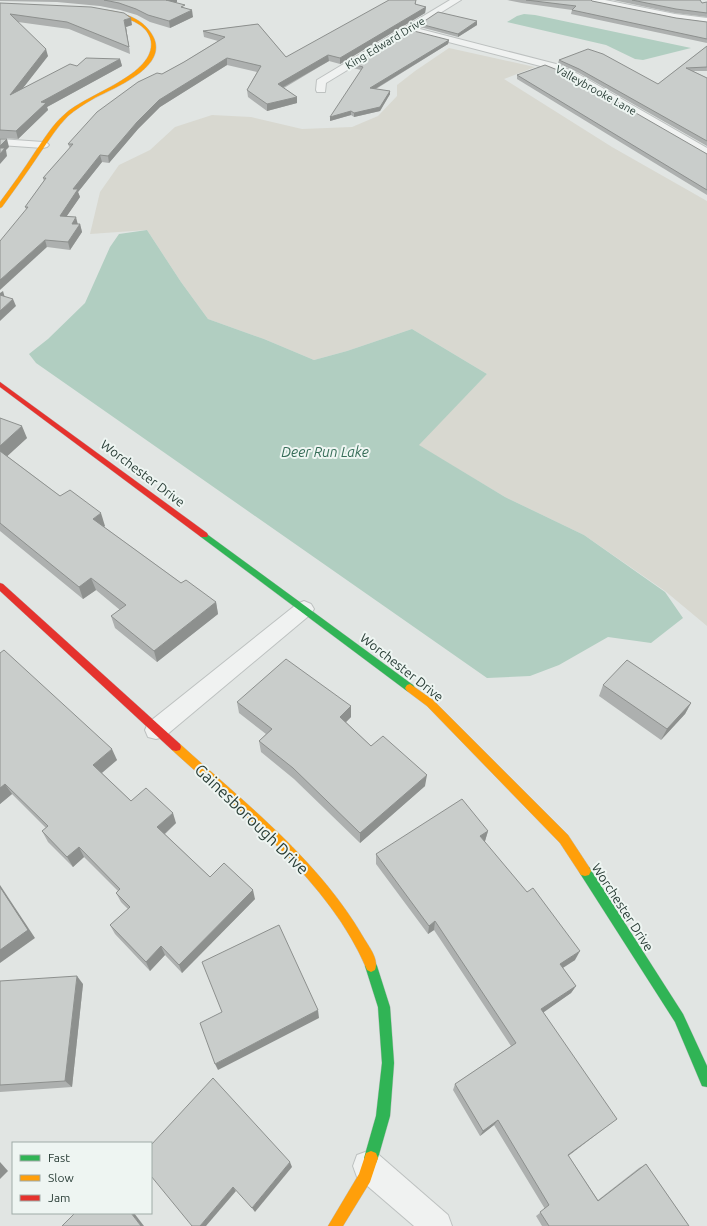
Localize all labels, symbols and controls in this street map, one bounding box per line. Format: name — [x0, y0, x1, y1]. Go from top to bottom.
street label: King Edward Drive — [343, 15, 427, 71]
street label: Valleybrooke Lane — [553, 63, 639, 117]
street label: Worchester Drive — [98, 437, 188, 509]
water label: Deer Run Lake — [281, 444, 369, 460]
street label: Worchester Drive — [358, 630, 446, 704]
street label: Gainesborough Drive — [192, 760, 312, 878]
street label: Worchester Drive — [589, 861, 657, 953]
legend — [12, 1142, 152, 1214]
text: Fast — [48, 1151, 70, 1164]
text: Slow — [48, 1171, 74, 1184]
text: Jam — [48, 1191, 70, 1204]

